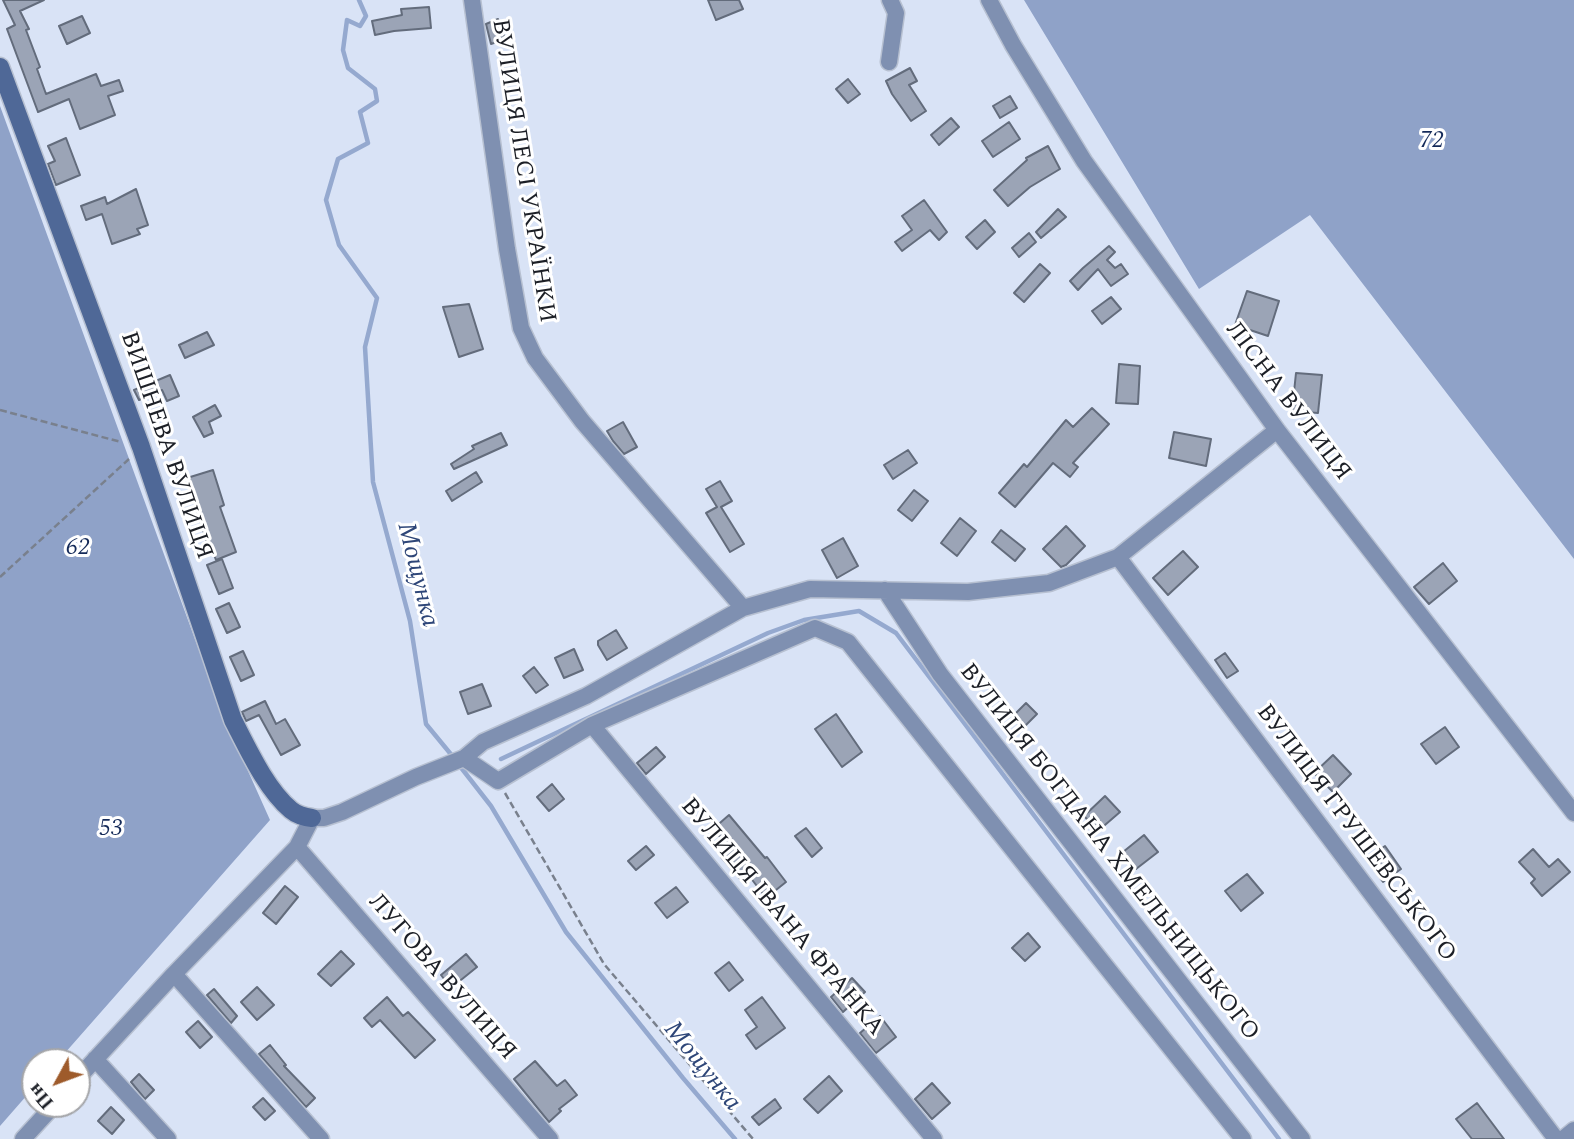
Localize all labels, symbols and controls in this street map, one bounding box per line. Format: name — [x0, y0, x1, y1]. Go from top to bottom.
street label: ВУЛИЦЯ ЛЕСІ УКРАЇНКИ — [484, 17, 560, 325]
park label: 72 — [1420, 128, 1444, 156]
street label: ЛІСНА ВУЛИЦЯ — [1218, 317, 1356, 487]
street label: ВИШНЕВА ВУЛИЦЯ — [112, 328, 218, 564]
water label: Мощунка — [388, 519, 444, 631]
park label: 62 — [66, 535, 90, 563]
street label: ВУЛИЦЯ БОГДАНА ХМЕЛЬНИЦЬКОГО — [952, 659, 1264, 1047]
street label: ВУЛИЦЯ ГРУШЕВСЬКОГО — [1249, 700, 1461, 968]
street label: ВУЛИЦЯ ІВАНА ФРАНКА — [673, 793, 889, 1043]
park label: 53 — [99, 816, 123, 844]
street label: ЛУГОВА ВУЛИЦЯ — [361, 889, 521, 1067]
water label: Мощунка — [655, 1016, 747, 1118]
north arrow — [21, 1048, 91, 1118]
text: Пн — [21, 1076, 61, 1116]

